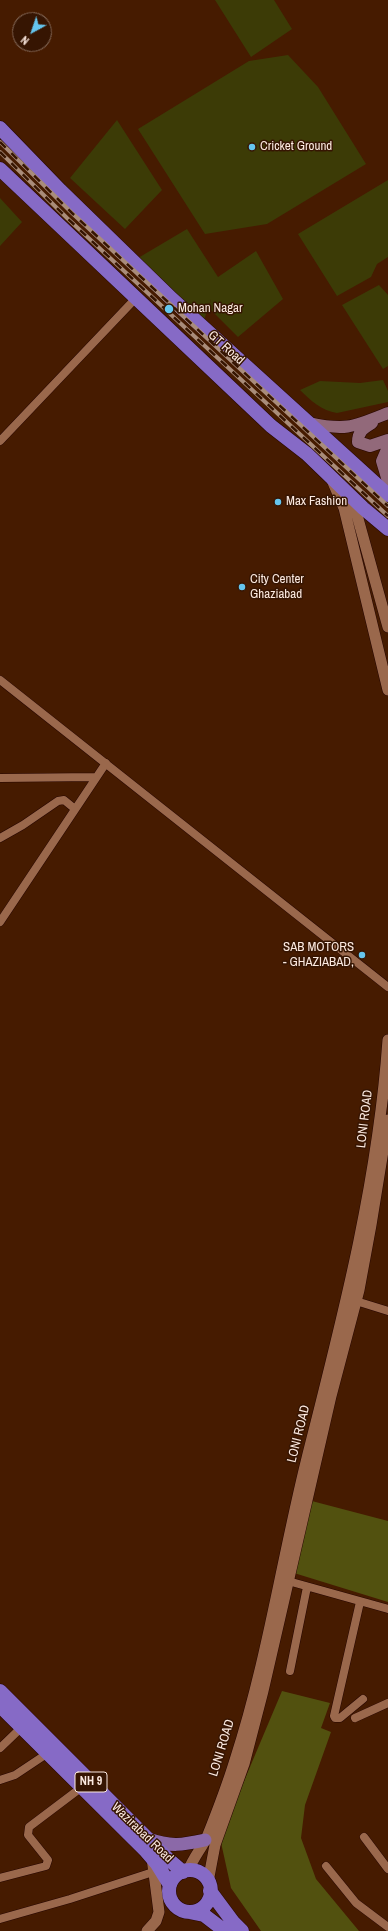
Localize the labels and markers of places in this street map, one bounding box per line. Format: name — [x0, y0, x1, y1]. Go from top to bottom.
place label: Cricket Ground — [260, 139, 332, 155]
marker: Cricket Ground — [247, 142, 257, 152]
place label: Mohan Nagar — [178, 301, 243, 317]
marker: Mohan Nagar — [163, 303, 175, 315]
place label: Max Fashion — [286, 494, 347, 510]
marker: Max Fashion — [273, 497, 283, 507]
place label: City Center Ghaziabad — [250, 572, 304, 603]
marker: City Center Ghaziabad — [237, 582, 247, 592]
place label: SAB MOTORS - GHAZIABAD, — [283, 940, 354, 971]
marker: SAB MOTORS - GHAZIABAD, — [357, 950, 367, 960]

